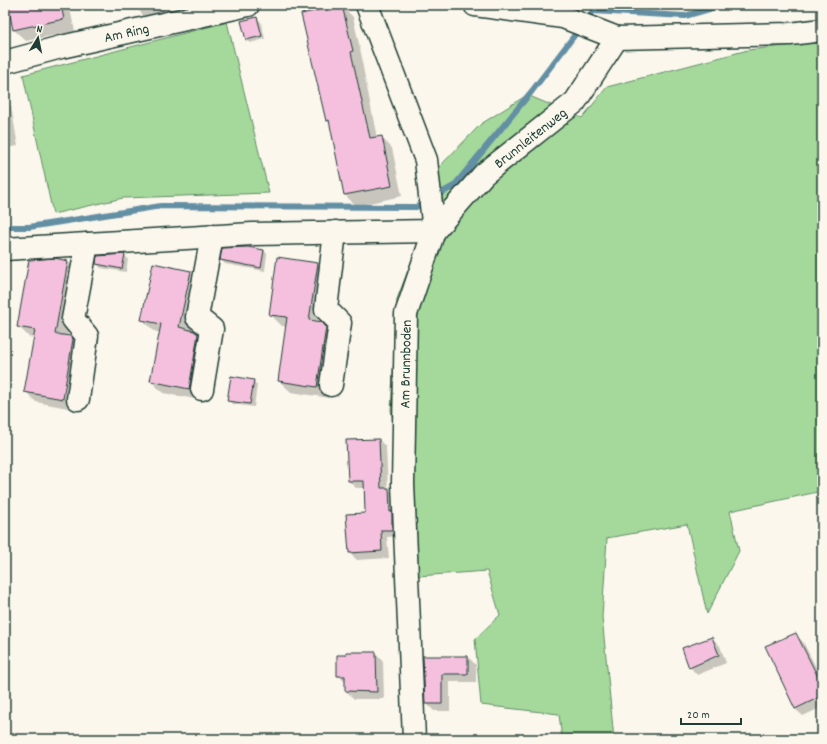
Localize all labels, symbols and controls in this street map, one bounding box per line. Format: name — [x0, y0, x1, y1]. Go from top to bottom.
north arrow — [18, 18, 58, 58]
street label: Am Ring — [102, 19, 151, 50]
text: N — [35, 22, 44, 39]
street label: Brunnleitenweg — [490, 103, 573, 175]
street label: Am Brunnboden — [395, 319, 419, 409]
scale bar — [681, 700, 741, 726]
text: 20 m — [687, 707, 710, 724]

